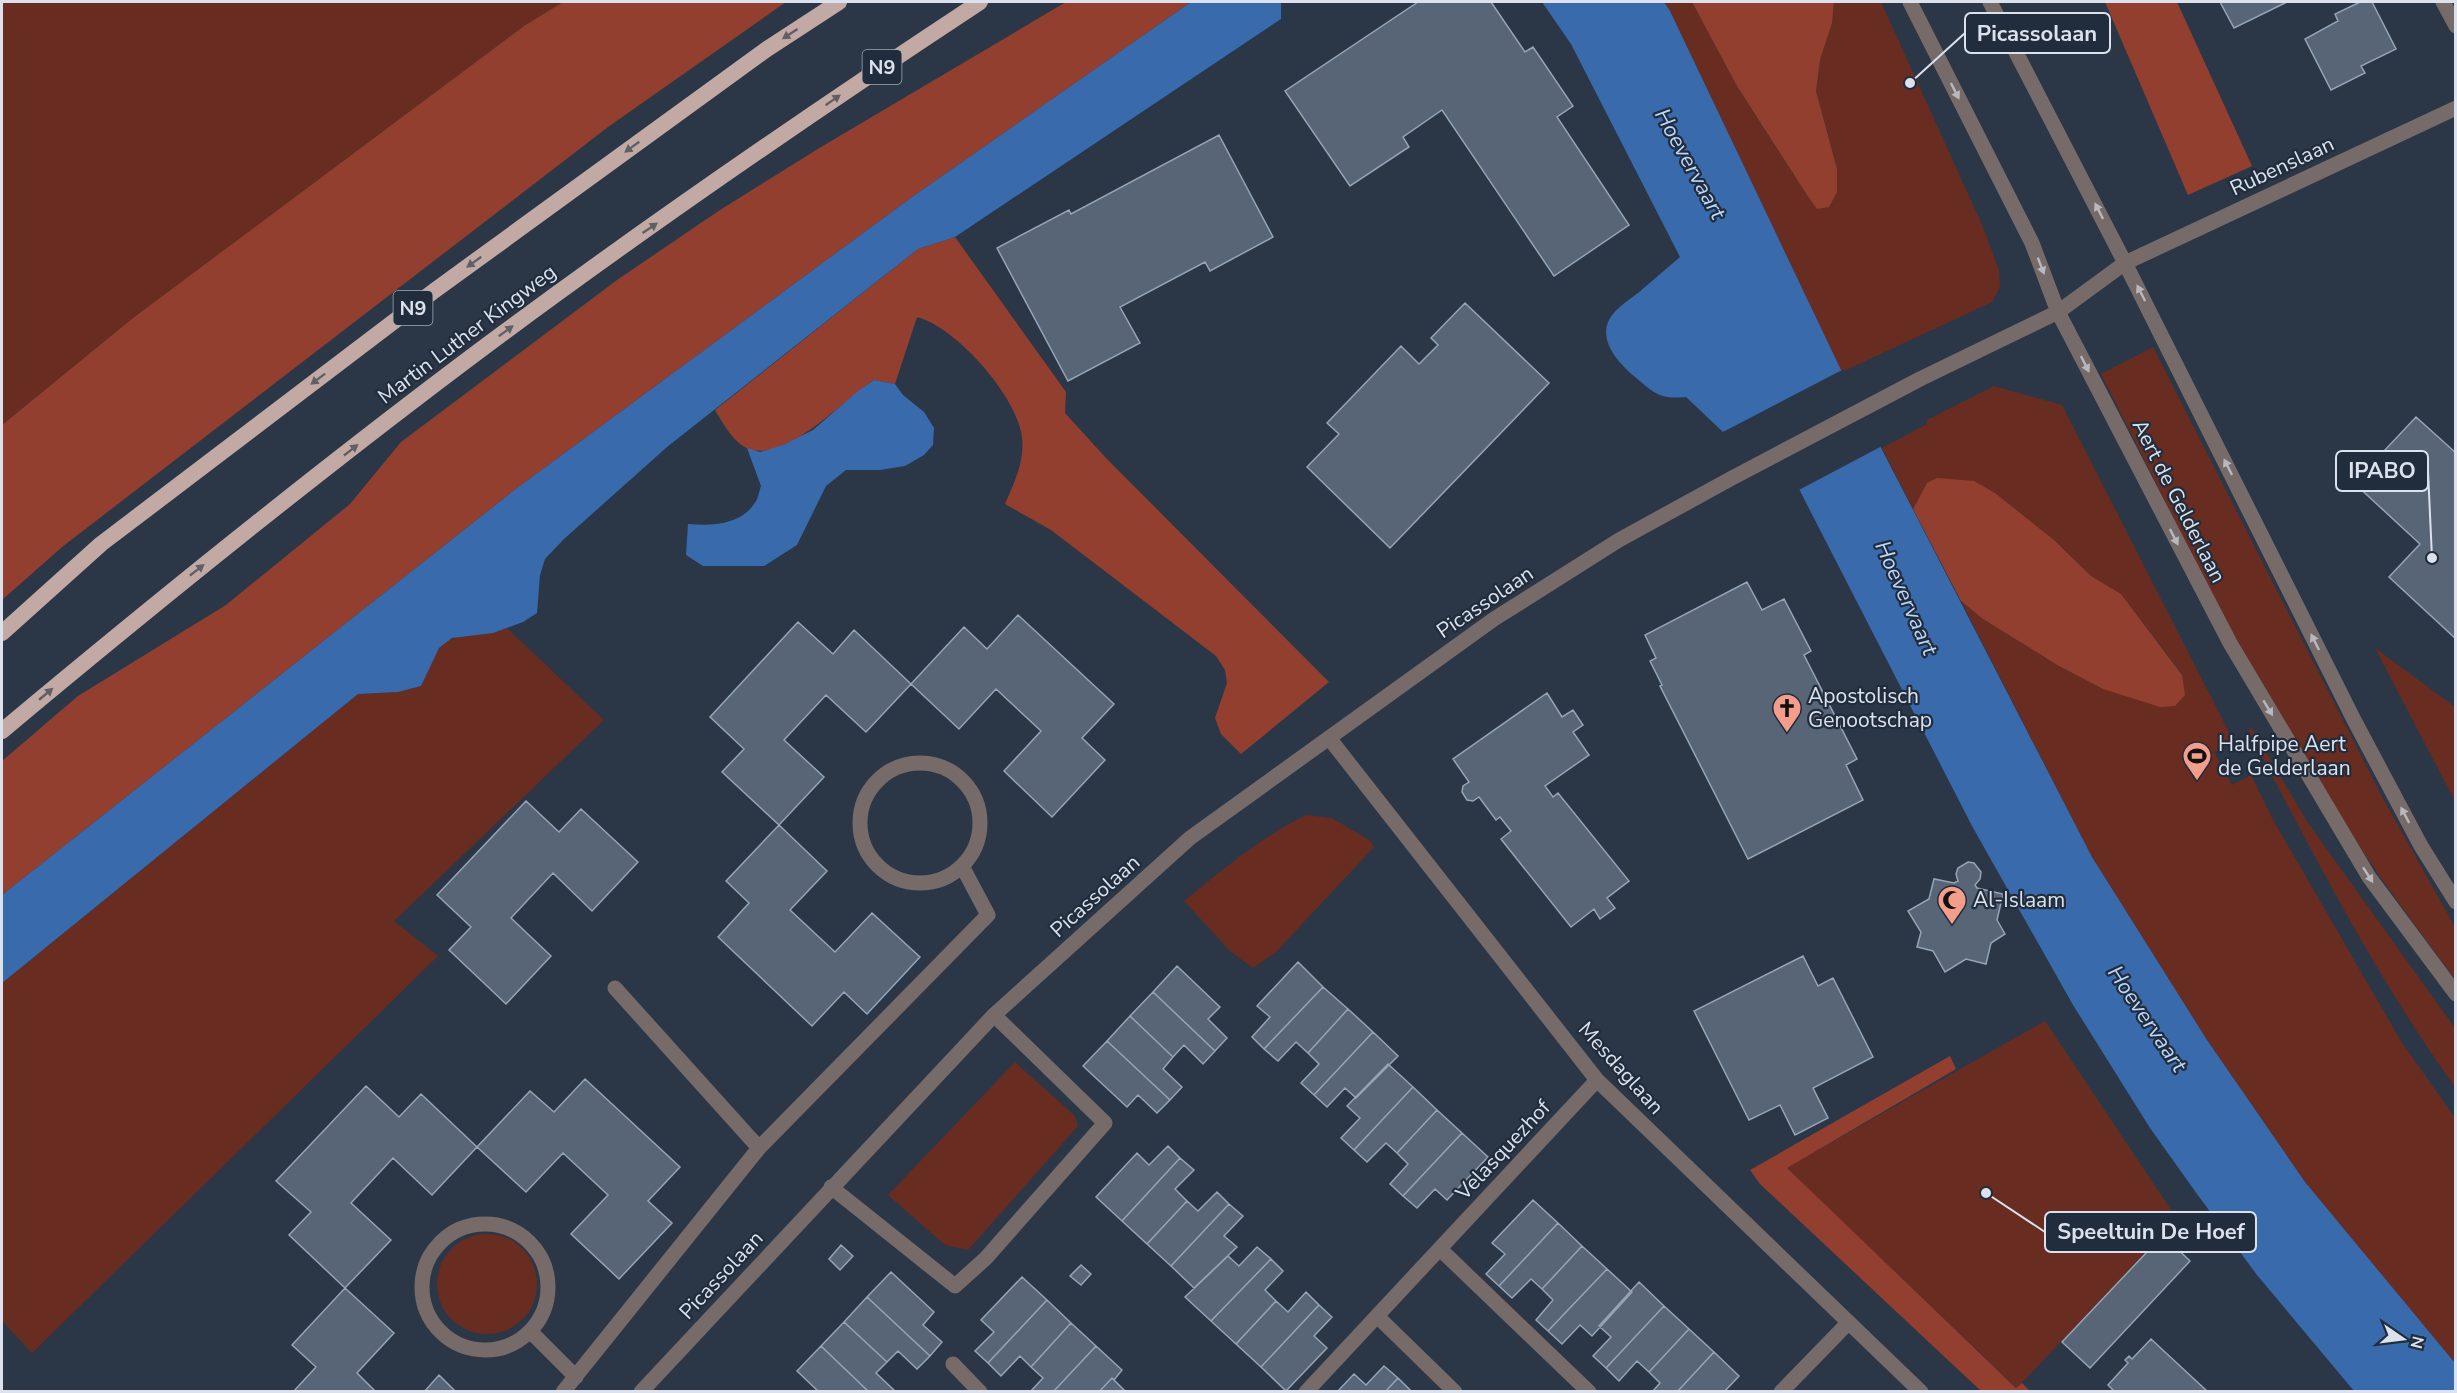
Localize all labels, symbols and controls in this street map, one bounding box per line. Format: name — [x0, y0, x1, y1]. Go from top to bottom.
callout: Picassolaan — [1965, 13, 2110, 53]
text: Picassolaan — [1977, 19, 2097, 49]
one-way arrow — [782, 28, 798, 39]
road number: N9 — [862, 50, 902, 84]
one-way arrow — [1950, 83, 1960, 100]
one-way arrow — [825, 94, 841, 106]
water label: Hoevervaart — [1647, 103, 1733, 226]
street label: Rubenslaan — [2225, 130, 2339, 202]
one-way arrow — [624, 141, 640, 153]
one-way arrow — [2094, 202, 2104, 220]
one-way arrow — [642, 222, 658, 234]
one-way arrow — [467, 256, 483, 268]
one-way arrow — [2036, 257, 2046, 275]
street label: Martin Luther Kingweg — [372, 258, 562, 410]
one-way arrow — [2136, 284, 2146, 302]
road number: N9 — [394, 291, 432, 325]
one-way arrow — [497, 325, 513, 337]
one-way arrow — [2080, 355, 2089, 372]
one-way arrow — [310, 373, 326, 386]
street label: Aert de Gelderlaan — [2126, 415, 2232, 587]
one-way arrow — [343, 444, 359, 457]
callout: IPABO — [2336, 451, 2428, 491]
text: IPABO — [2348, 456, 2416, 486]
one-way arrow — [2223, 459, 2233, 476]
one-way arrow — [2170, 528, 2179, 545]
water label: Hoevervaart — [1867, 536, 1945, 661]
street label: Picassolaan — [1431, 559, 1539, 645]
one-way arrow — [190, 565, 205, 577]
one-way arrow — [2310, 633, 2320, 650]
place label: Apostolisch Genootschap — [1808, 682, 1932, 734]
one-way arrow — [39, 688, 54, 700]
church icon: Apostolisch Genootschap — [1771, 692, 1803, 734]
one-way arrow — [2263, 700, 2273, 717]
place label: Halfpipe Aert de Gelderlaan — [2218, 730, 2351, 782]
sports icon: Halfpipe Aert de Gelderlaan — [2181, 740, 2213, 782]
one-way arrow — [2400, 806, 2410, 824]
street label: Picassolaan — [1044, 848, 1146, 944]
one-way arrow — [2362, 867, 2373, 883]
mosque icon: Al-Islaam — [1936, 884, 1968, 926]
place label: Al-Islaam — [1973, 886, 2065, 914]
water label: Hoevervaart — [2100, 960, 2194, 1079]
street label: Mesdaglaan — [1572, 1016, 1670, 1120]
street label: Velasquezhof — [1449, 1093, 1557, 1207]
callout: Speeltuin De Hoef — [2045, 1212, 2256, 1252]
text: Speeltuin De Hoef — [2057, 1217, 2246, 1247]
street label: Picassolaan — [673, 1225, 769, 1325]
north arrow — [2373, 1309, 2433, 1369]
text: N — [2404, 1334, 2429, 1351]

